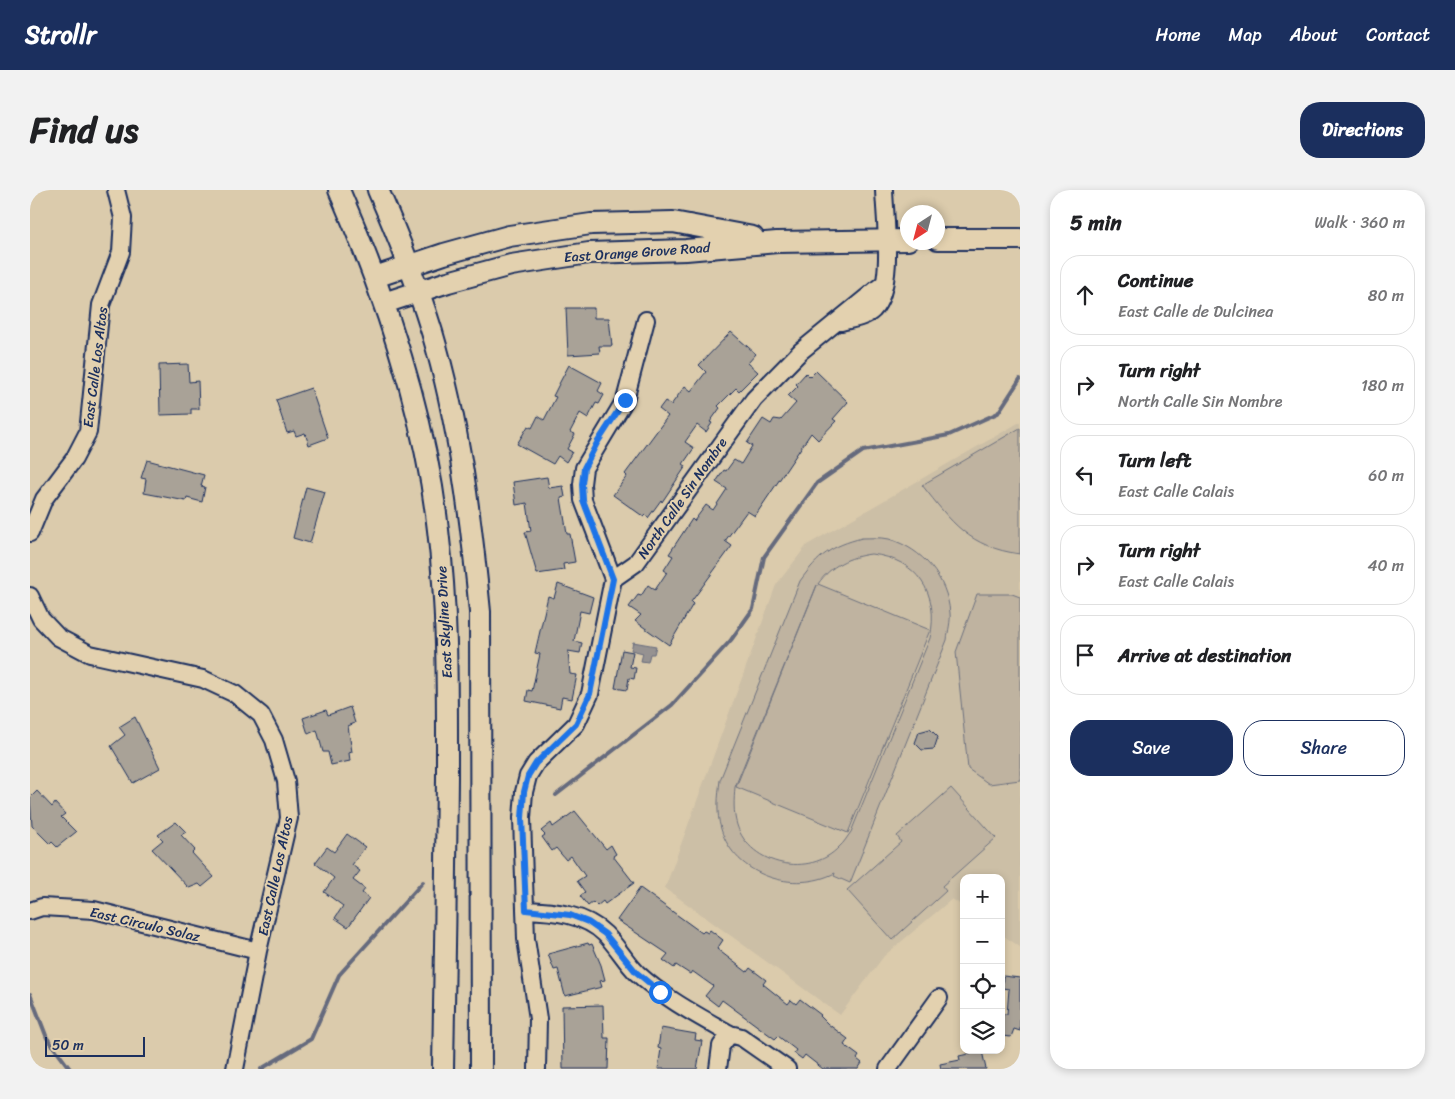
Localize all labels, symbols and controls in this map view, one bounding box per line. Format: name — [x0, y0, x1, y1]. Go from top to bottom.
text: Strollr — [25, 14, 96, 56]
text: Home — [1156, 19, 1201, 51]
text: Map — [1229, 19, 1262, 51]
text: About — [1290, 19, 1338, 51]
text: Contact — [1366, 19, 1430, 51]
text: Find us — [30, 99, 138, 161]
button: Directions — [1300, 102, 1425, 158]
text: 5 min — [1070, 204, 1122, 242]
north arrow — [900, 205, 945, 250]
text: Walk · 360 m — [1315, 208, 1405, 237]
street label: East Orange Grove Road — [563, 235, 713, 270]
text: Continue — [1118, 264, 1194, 297]
icon: ahead — [1071, 281, 1099, 309]
text: 80 m — [1368, 281, 1404, 310]
text: East Calle de Dulcinea — [1118, 297, 1273, 326]
street label: East Calle Los Altos — [76, 305, 115, 429]
text: Turn right — [1118, 354, 1200, 387]
icon: right — [1071, 371, 1099, 399]
text: 180 m — [1361, 371, 1404, 400]
text: North Calle Sin Nombre — [1118, 387, 1282, 416]
route end — [614, 389, 637, 412]
street label: North Calle Sin Nombre — [631, 432, 734, 564]
text: Turn left — [1118, 444, 1191, 477]
icon: left — [1071, 461, 1099, 489]
text: 60 m — [1368, 461, 1404, 490]
text: East Calle Calais — [1118, 477, 1234, 506]
text: Turn right — [1118, 534, 1200, 567]
icon: right — [1071, 551, 1099, 579]
text: 40 m — [1367, 551, 1404, 580]
street label: East Skyline Drive — [429, 565, 460, 679]
text: East Calle Calais — [1118, 567, 1234, 596]
text: Arrive at destination — [1118, 639, 1291, 672]
icon: arrive — [1071, 641, 1099, 669]
button: Save — [1070, 720, 1233, 776]
button: Share — [1243, 720, 1405, 776]
street label: East Calle Los Altos — [251, 813, 300, 938]
map controls — [960, 874, 1005, 1054]
button: + — [960, 874, 1005, 919]
street label: East Circulo Solaz — [87, 900, 203, 949]
button: − — [960, 919, 1005, 964]
button: locate — [960, 964, 1005, 1009]
route start — [649, 981, 672, 1004]
button: layers — [960, 1009, 1005, 1054]
text: 50 m — [52, 1033, 84, 1058]
scale bar — [45, 1034, 145, 1057]

